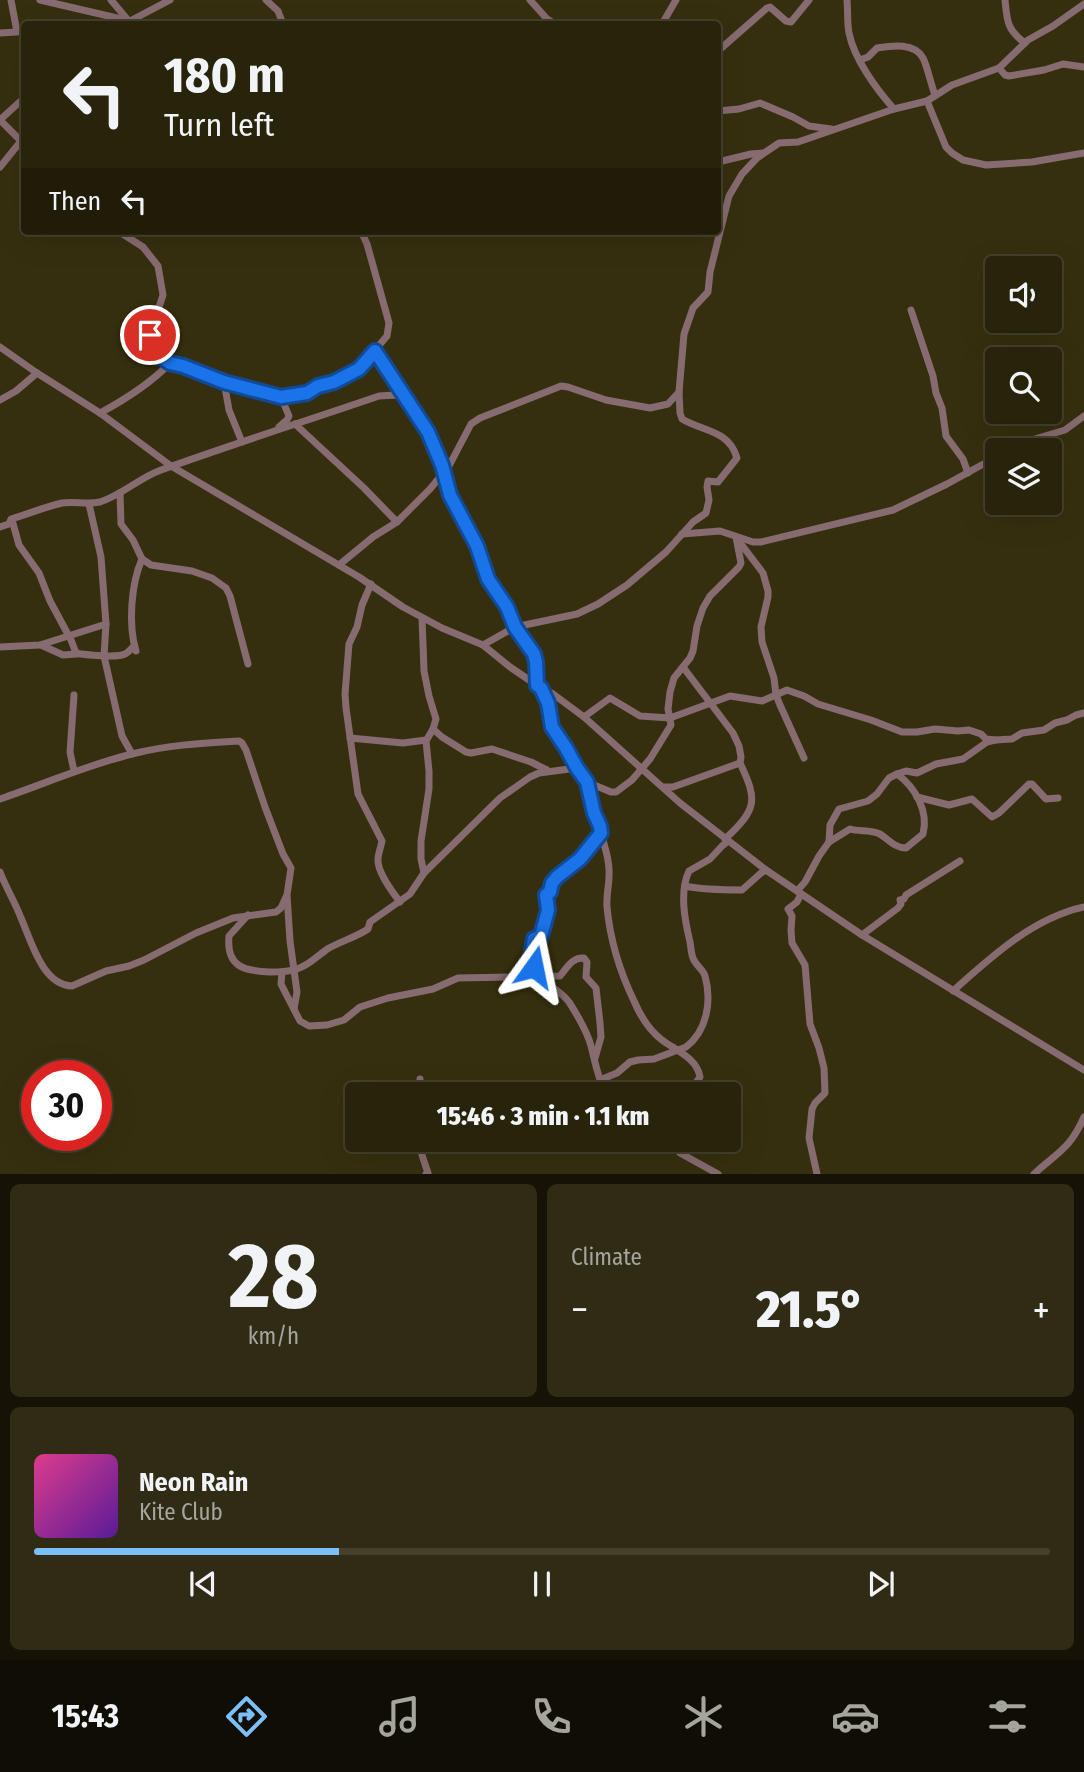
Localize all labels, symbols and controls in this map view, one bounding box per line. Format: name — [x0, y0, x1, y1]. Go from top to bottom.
text: 180 m — [164, 46, 285, 105]
icon: left — [49, 49, 140, 140]
text: Turn left — [164, 106, 274, 144]
icon: left — [115, 182, 153, 220]
text: Then — [49, 186, 101, 217]
map controls — [985, 256, 1062, 515]
button: sound — [985, 256, 1062, 333]
pin — [120, 305, 180, 365]
icon: arrive — [131, 316, 169, 354]
button: search — [985, 347, 1062, 424]
button: layers — [985, 438, 1062, 515]
position arrow — [497, 930, 571, 1004]
speed limit sign: 30 — [21, 1060, 112, 1151]
text: 15:46 · 3 min · 1.1 km — [437, 1101, 649, 1132]
text: 28 — [228, 1222, 319, 1331]
text: Climate — [571, 1243, 642, 1271]
text: 21.5° — [756, 1278, 865, 1341]
text: − — [571, 1287, 588, 1333]
text: + — [1033, 1287, 1050, 1333]
text: km/h — [248, 1322, 299, 1350]
text: Neon Rain — [139, 1467, 248, 1498]
text: Kite Club — [139, 1498, 223, 1526]
icon: previous — [184, 1565, 222, 1603]
icon: pause — [523, 1565, 561, 1603]
icon: next — [862, 1565, 900, 1603]
icon: directions — [222, 1692, 271, 1741]
icon: music — [375, 1692, 424, 1741]
icon: phone — [527, 1692, 576, 1741]
icon: climate — [679, 1692, 728, 1741]
icon: car — [831, 1692, 880, 1741]
icon: filters — [983, 1692, 1032, 1741]
text: 15:43 — [52, 1697, 119, 1735]

